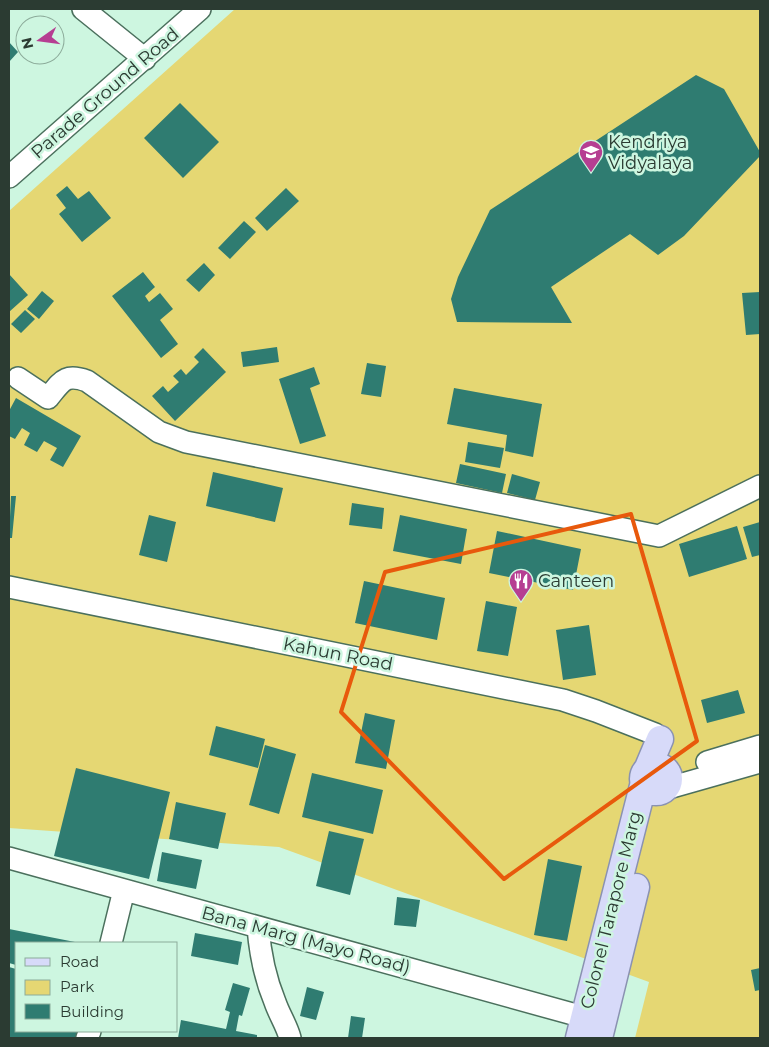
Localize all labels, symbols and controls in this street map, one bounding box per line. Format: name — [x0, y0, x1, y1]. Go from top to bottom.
north arrow — [15, 15, 65, 65]
street label: Parade Ground Road — [27, 23, 183, 163]
text: N — [17, 35, 37, 51]
place label: Kendriya Vidyalaya — [608, 131, 692, 174]
school or university icon: Kendriya Vidyalaya — [578, 139, 604, 173]
restaurant icon: Canteen — [508, 568, 534, 602]
place label: Canteen — [538, 570, 614, 592]
street label: Kahun Road — [281, 633, 395, 675]
street label: Colonel Tarapore Marg — [576, 809, 646, 1011]
street label: Bana Marg (Mayo Road) — [199, 901, 413, 979]
legend — [15, 942, 178, 1032]
text: Road — [60, 952, 99, 971]
text: Park — [60, 977, 94, 996]
text: Building — [60, 1002, 124, 1021]

